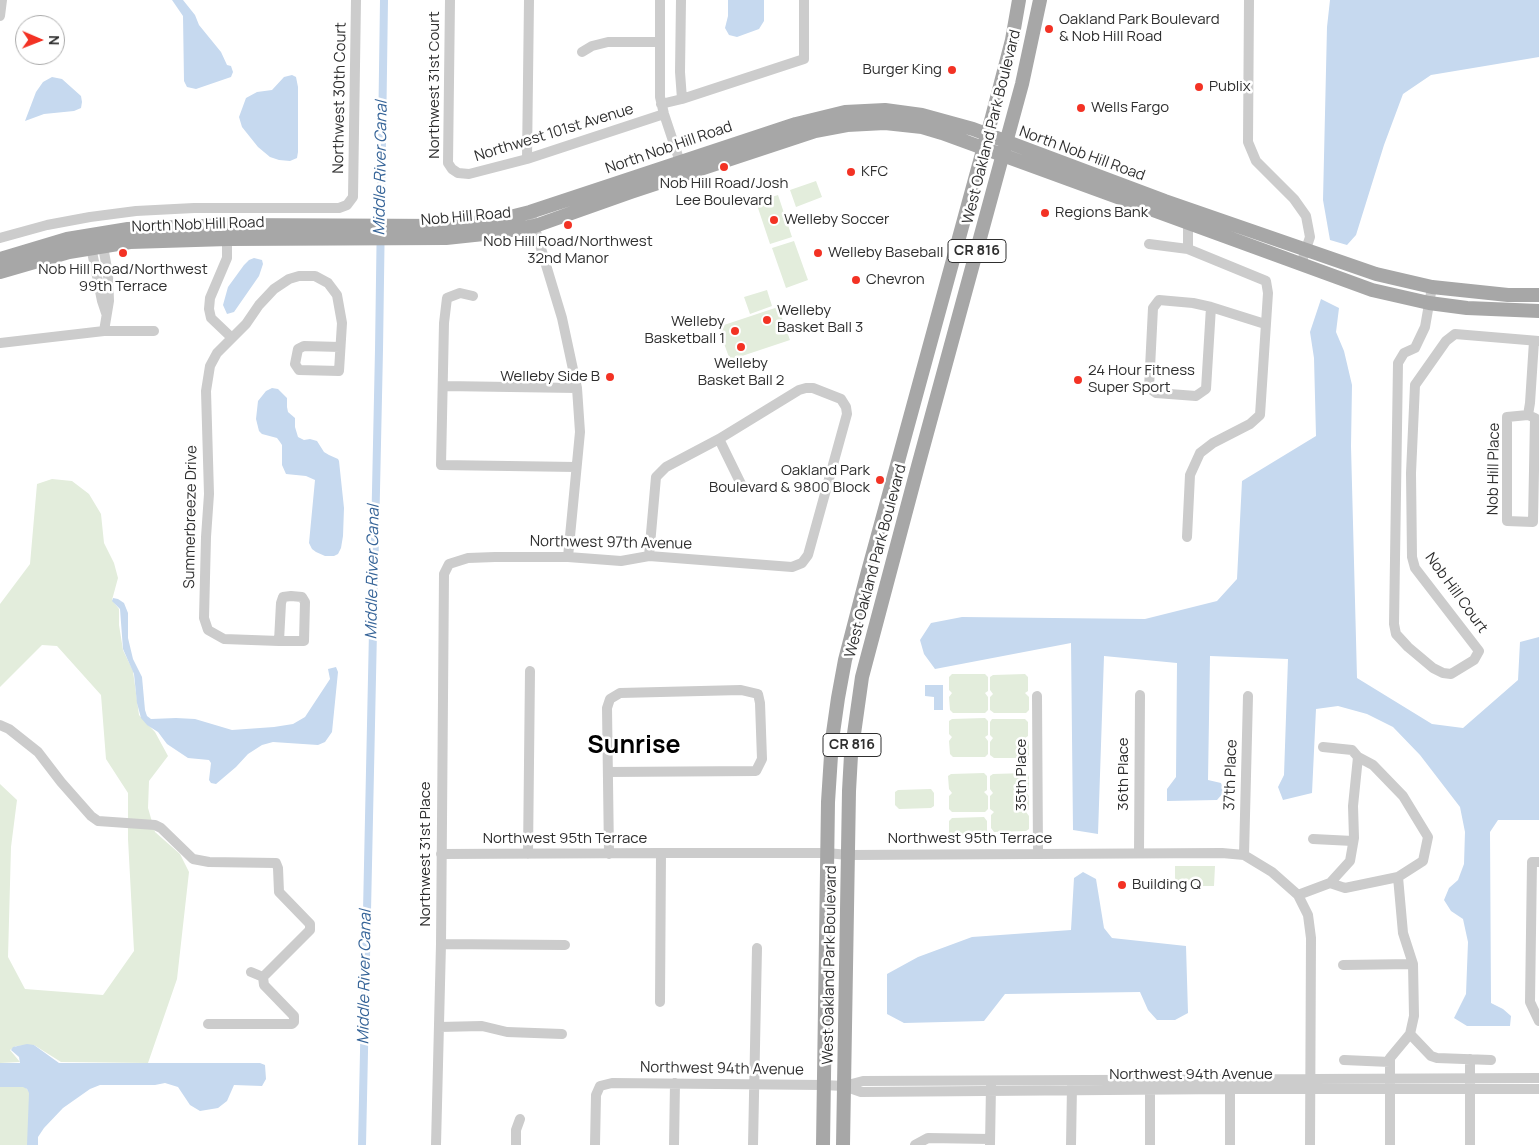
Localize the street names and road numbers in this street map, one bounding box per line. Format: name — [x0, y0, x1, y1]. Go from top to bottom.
street label: Northwest 31st Court — [426, 11, 444, 159]
street label: Northwest 30th Court — [330, 22, 350, 174]
street label: West Oakland Park Boulevard — [959, 28, 1025, 226]
street label: Northwest 101st Avenue — [472, 100, 636, 166]
street label: North Nob Hill Road — [603, 118, 735, 178]
street label: North Nob Hill Road — [1017, 123, 1147, 185]
street label: Nob Hill Road — [420, 204, 512, 230]
street label: North Nob Hill Road — [131, 214, 265, 236]
road number: CR 816 — [948, 240, 1006, 262]
street label: Nob Hill Place — [1484, 423, 1504, 515]
street label: Summerbreeze Drive — [181, 445, 201, 589]
street label: West Oakland Park Boulevard — [841, 462, 911, 660]
street label: Northwest 97th Avenue — [530, 533, 692, 553]
street label: Nob Hill Court — [1421, 549, 1491, 637]
road number: CR 816 — [823, 734, 881, 756]
street label: 36th Place — [1115, 737, 1133, 811]
street label: 35th Place — [1013, 739, 1031, 811]
street label: 37th Place — [1221, 739, 1241, 811]
street label: Northwest 31st Place — [417, 781, 435, 927]
street label: Northwest 95th Terrace — [483, 830, 647, 848]
street label: Northwest 95th Terrace — [888, 830, 1052, 848]
street label: West Oakland Park Boulevard — [819, 865, 841, 1065]
street label: Northwest 94th Avenue — [640, 1059, 804, 1079]
street label: Northwest 94th Avenue — [1109, 1066, 1273, 1084]

